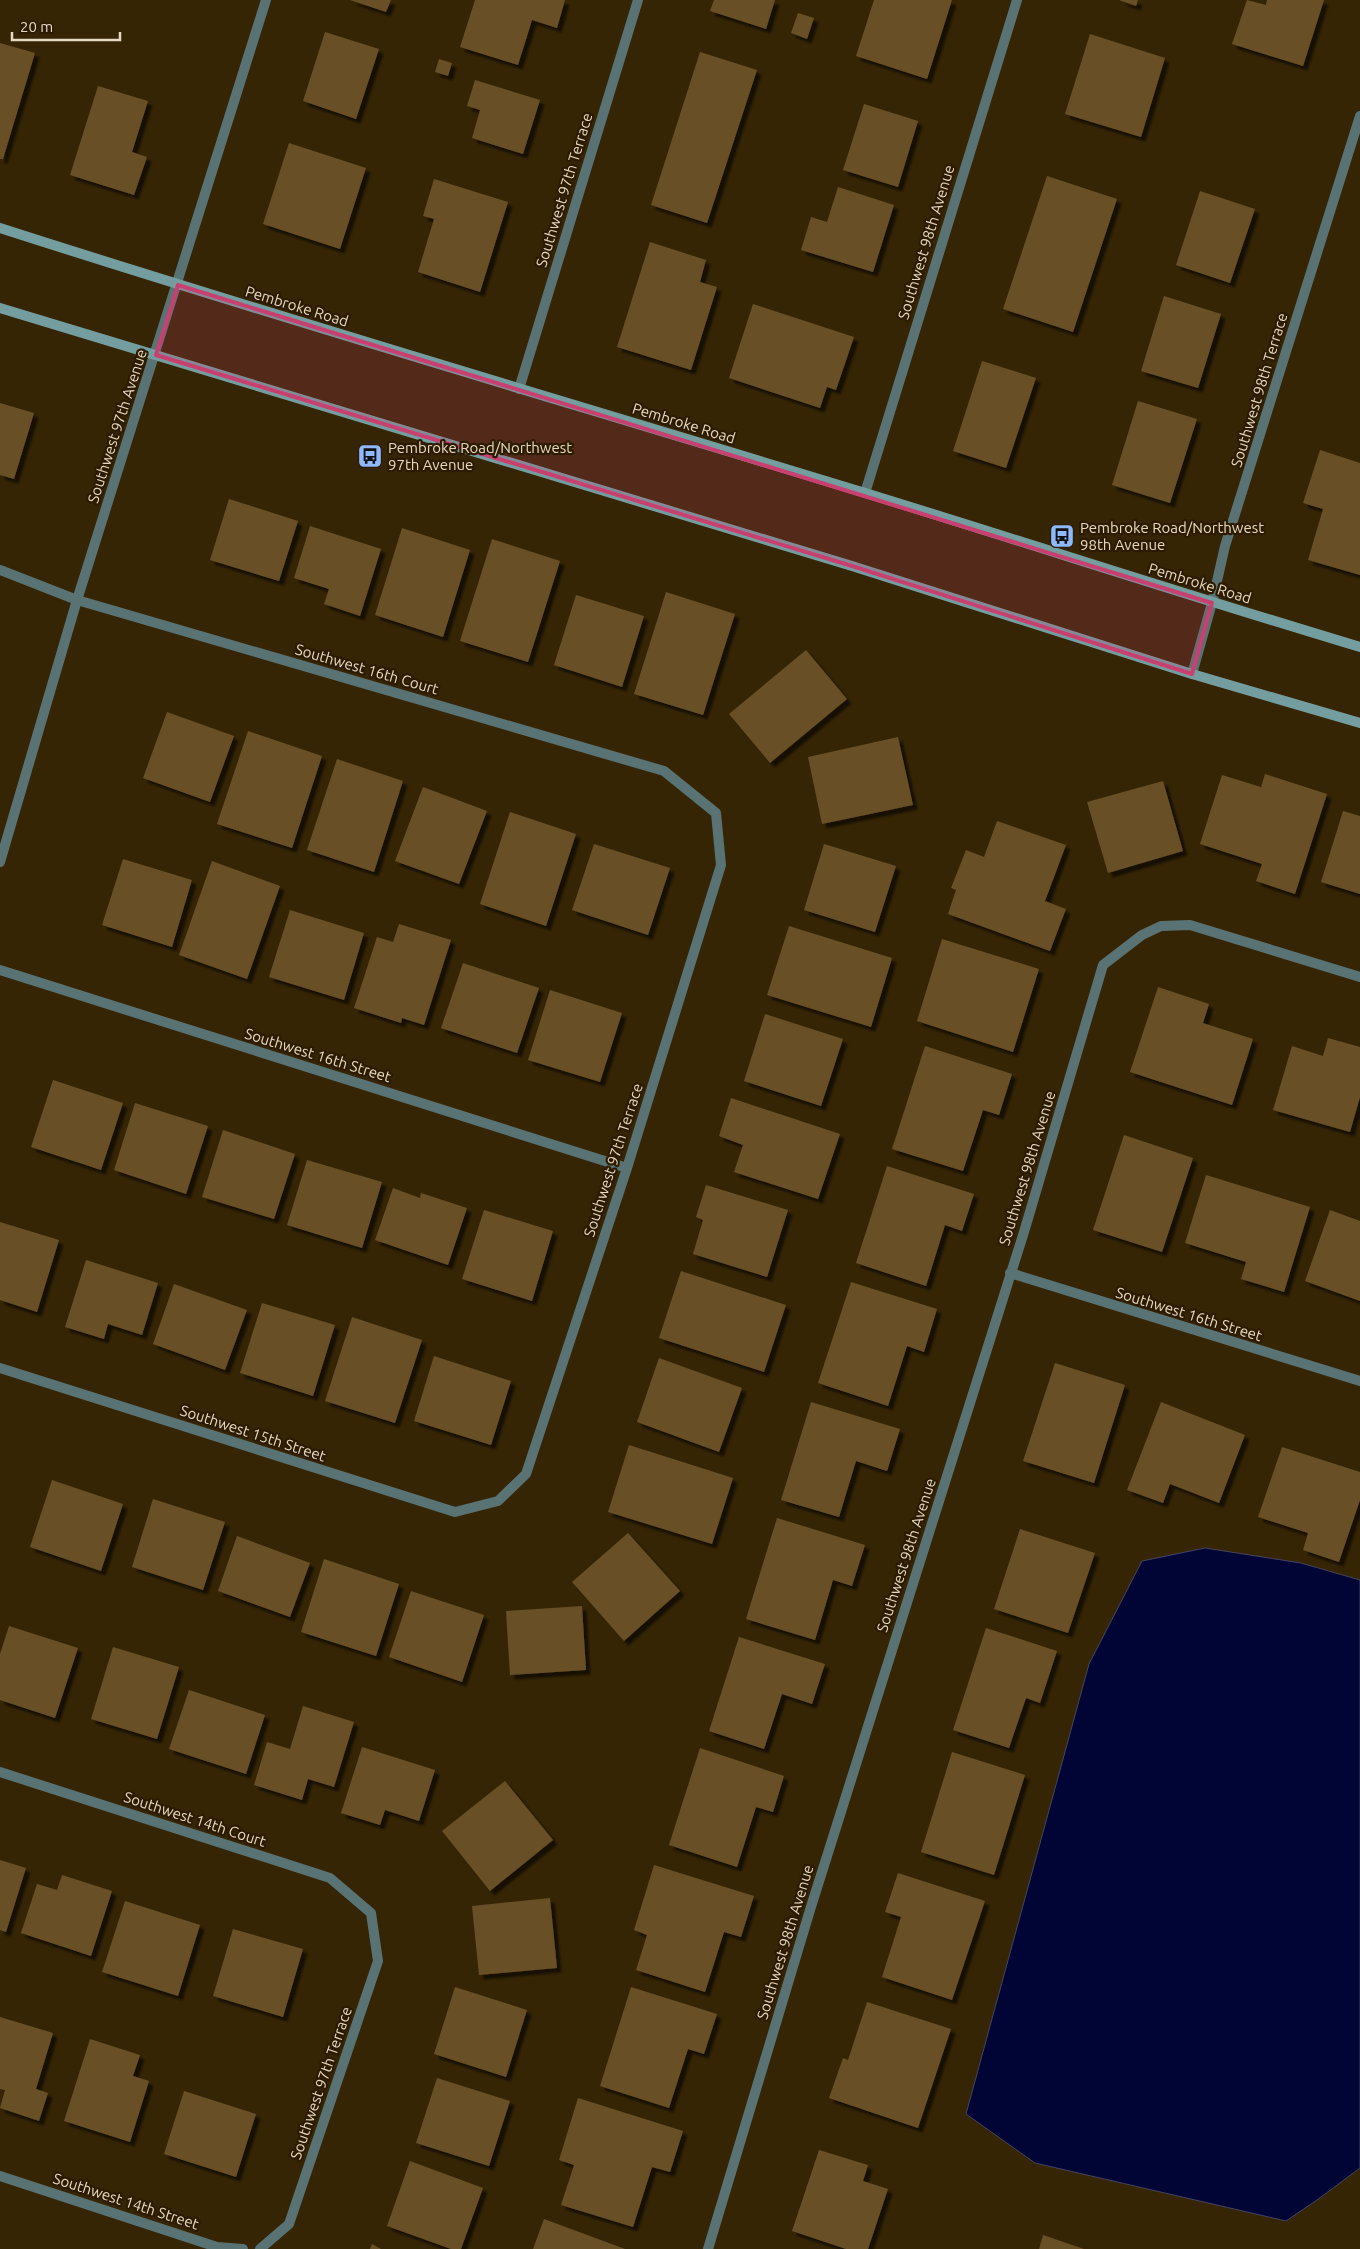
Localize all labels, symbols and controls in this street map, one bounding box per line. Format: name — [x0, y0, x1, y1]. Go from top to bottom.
scale bar — [12, 10, 120, 42]
text: 20 m — [20, 18, 53, 35]
street label: Southwest 97th Terrace — [532, 111, 596, 269]
street label: Southwest 98th Avenue — [894, 163, 958, 321]
street label: Pembroke Road — [243, 282, 351, 330]
street label: Southwest 98th Terrace — [1227, 311, 1291, 469]
street label: Southwest 97th Avenue — [84, 347, 150, 505]
street label: Pembroke Road — [630, 399, 738, 447]
place label: Pembroke Road/Northwest 97th Avenue — [388, 439, 572, 473]
bus stop icon: Pembroke Road/Northwest 97th Avenue — [357, 443, 383, 469]
place label: Pembroke Road/Northwest 98th Avenue — [1080, 519, 1264, 553]
bus stop icon: Pembroke Road/Northwest 98th Avenue — [1049, 523, 1075, 549]
street label: Pembroke Road — [1146, 559, 1254, 607]
street label: Southwest 16th Court — [293, 640, 441, 698]
street label: Southwest 16th Street — [243, 1025, 393, 1085]
street label: Southwest 97th Terrace — [580, 1081, 646, 1239]
street label: Southwest 98th Avenue — [995, 1089, 1059, 1247]
street label: Southwest 16th Street — [1114, 1284, 1264, 1344]
street label: Southwest 15th Street — [178, 1401, 328, 1465]
street label: Southwest 98th Avenue — [873, 1476, 939, 1634]
street label: Southwest 14th Court — [122, 1788, 268, 1850]
street label: Southwest 98th Avenue — [753, 1863, 817, 2021]
street label: Southwest 97th Terrace — [287, 2004, 355, 2162]
street label: Southwest 14th Street — [51, 2169, 201, 2233]

